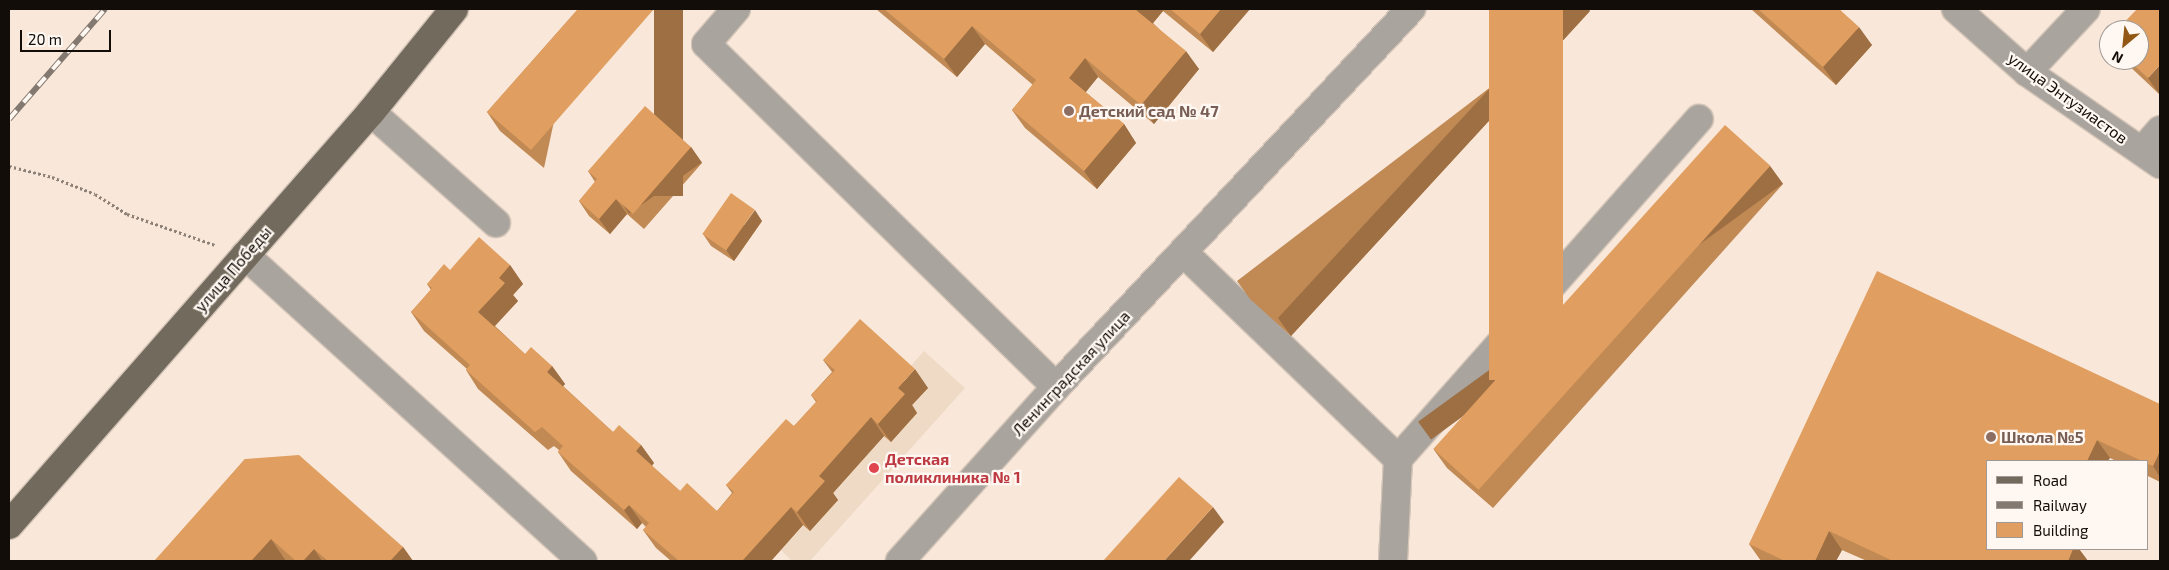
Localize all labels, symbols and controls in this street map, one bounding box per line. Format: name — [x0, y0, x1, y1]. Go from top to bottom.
scale bar — [22, 20, 114, 52]
north arrow — [2099, 20, 2149, 70]
text: 20 m — [28, 30, 62, 48]
street label: улица Энтузиастов — [2005, 48, 2131, 148]
text: N — [2109, 48, 2126, 68]
place label: Детский сад № 47 — [1079, 101, 1219, 121]
marker: Детский сад № 47 — [1063, 105, 1075, 117]
street label: улица Победы — [191, 222, 275, 316]
street label: Ленинградская улица — [1008, 306, 1134, 440]
place label: Школа №5 — [2001, 427, 2084, 447]
marker: Школа №5 — [1985, 431, 1997, 443]
place label: Детская поликлиника № 1 — [885, 449, 1021, 487]
legend — [1986, 460, 2149, 550]
marker: Детская поликлиника № 1 — [867, 461, 881, 475]
text: Road — [2033, 471, 2068, 489]
text: Railway — [2033, 496, 2087, 514]
text: Building — [2033, 521, 2088, 539]

